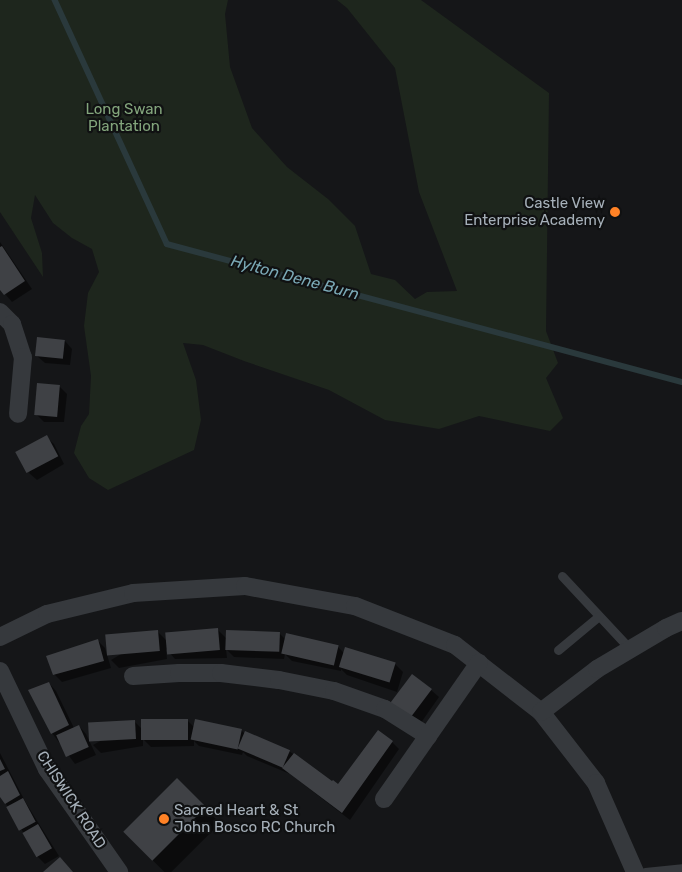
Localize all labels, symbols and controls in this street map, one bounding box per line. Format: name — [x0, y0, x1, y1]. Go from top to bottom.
park label: Long Swan Plantation — [85, 100, 163, 135]
place label: Castle View Enterprise Academy — [464, 194, 605, 229]
marker: Castle View Enterprise Academy — [609, 206, 621, 218]
water label: Hylton Dene Burn — [229, 252, 361, 304]
street label: CHISWICK ROAD — [33, 748, 109, 852]
place label: Sacred Heart & St John Bosco RC Church — [174, 801, 335, 836]
marker: Sacred Heart & St John Bosco RC Church — [158, 813, 170, 825]

